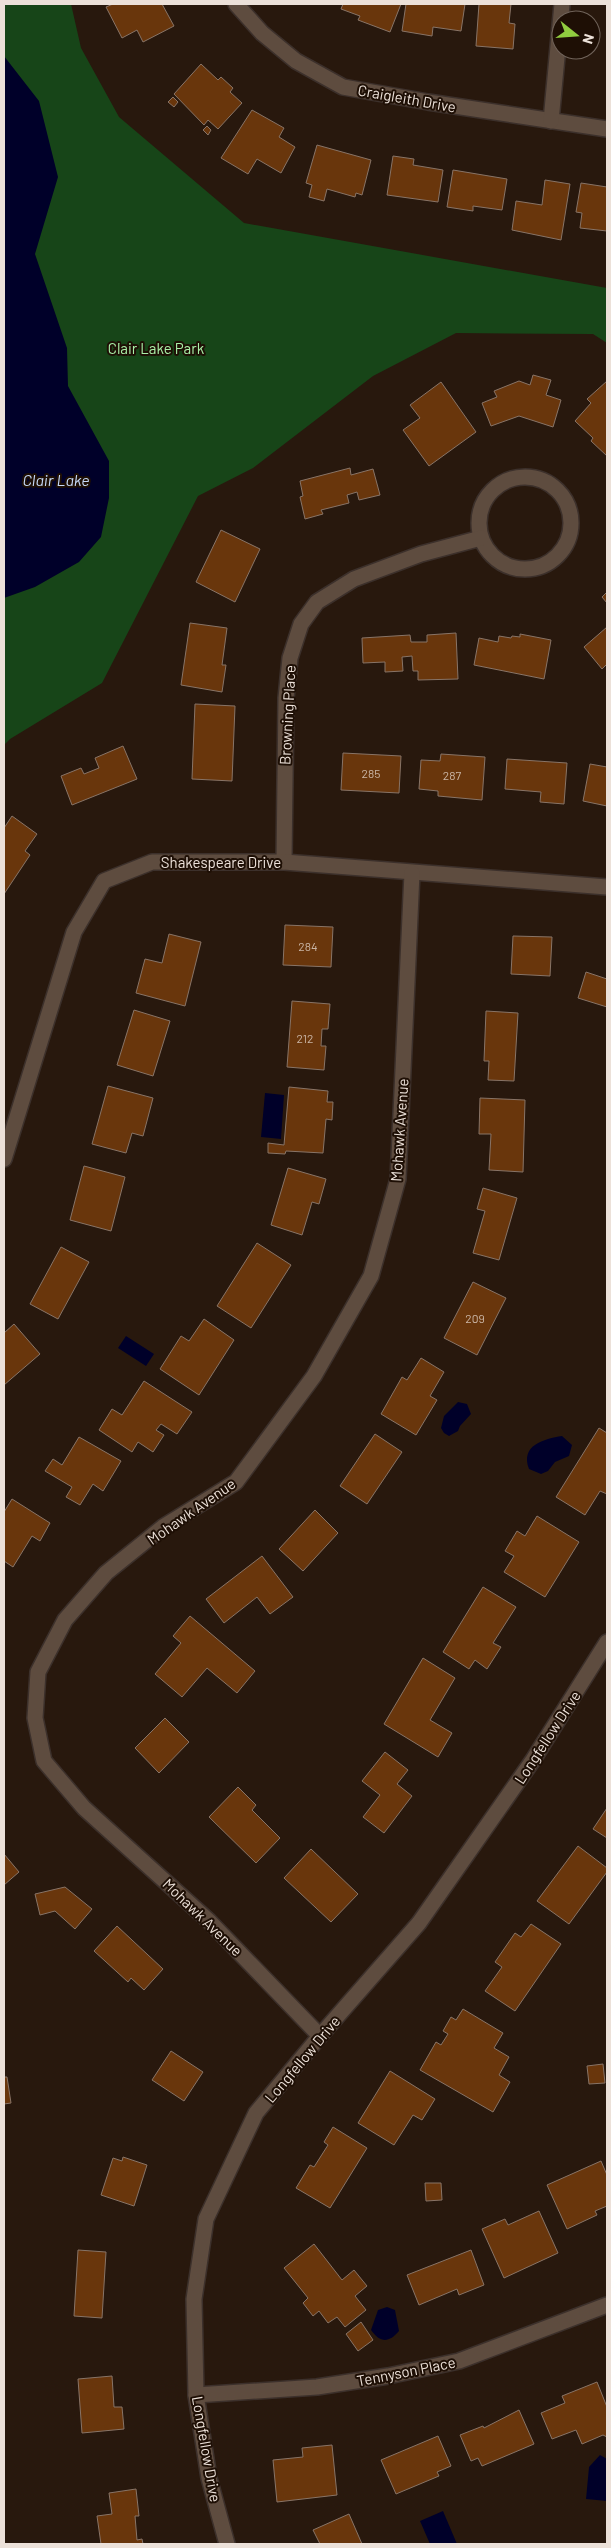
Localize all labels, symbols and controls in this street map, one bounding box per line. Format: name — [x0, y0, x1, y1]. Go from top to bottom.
north arrow — [551, 10, 601, 60]
text: N — [579, 32, 598, 46]
street label: Craigleith Drive — [357, 81, 457, 115]
park label: Clair Lake Park — [108, 339, 205, 357]
water label: Clair Lake — [22, 470, 90, 489]
street label: Browning Place — [275, 664, 299, 766]
house number: 285 — [362, 766, 380, 780]
house number: 287 — [443, 768, 461, 782]
street label: Shakespeare Drive — [161, 853, 281, 871]
house number: 284 — [298, 939, 318, 953]
house number: 212 — [297, 1031, 313, 1045]
street label: Mohawk Avenue — [386, 1078, 412, 1182]
house number: 209 — [465, 1311, 485, 1325]
street label: Mohawk Avenue — [143, 1474, 239, 1548]
street label: Longfellow Drive — [510, 1687, 584, 1787]
street label: Mohawk Avenue — [159, 1875, 247, 1959]
street label: Longfellow Drive — [261, 2012, 343, 2106]
street label: Tennyson Place — [355, 2353, 457, 2389]
street label: Longfellow Drive — [189, 2395, 225, 2503]

